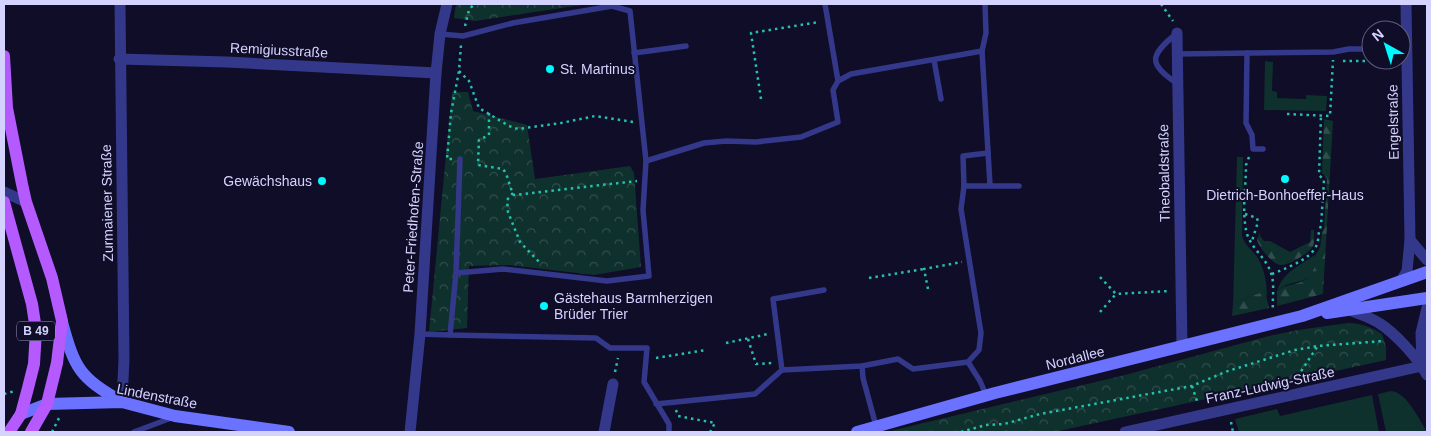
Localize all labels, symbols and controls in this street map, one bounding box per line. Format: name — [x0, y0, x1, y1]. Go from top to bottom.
north arrow — [1361, 20, 1411, 70]
text: N — [1369, 25, 1387, 44]
street label: Remigiusstraße — [230, 39, 329, 61]
place label: St. Martinus — [560, 61, 635, 77]
marker: St. Martinus — [544, 63, 556, 75]
street label: Engelstraße — [1384, 84, 1402, 160]
street label: Theobaldstraße — [1155, 124, 1173, 222]
street label: Peter-Friedhofen-Straße — [400, 141, 426, 293]
street label: Zurmaiener Straße — [98, 144, 116, 262]
place label: Gewächshaus — [223, 173, 312, 189]
marker: Dietrich-Bonhoeffer-Haus — [1279, 173, 1291, 185]
marker: Gewächshaus — [316, 175, 328, 187]
place label: Dietrich-Bonhoeffer-Haus — [1206, 187, 1364, 203]
place label: Gästehaus Barmherzigen Brüder Trier — [554, 290, 713, 322]
marker: Gästehaus Barmherzigen Brüder Trier — [538, 300, 550, 312]
road number: B 49 — [17, 322, 55, 341]
street label: Nordallee — [1044, 343, 1106, 373]
street label: Franz-Ludwig-Straße — [1204, 363, 1336, 406]
street label: Lindenstraße — [115, 380, 199, 412]

